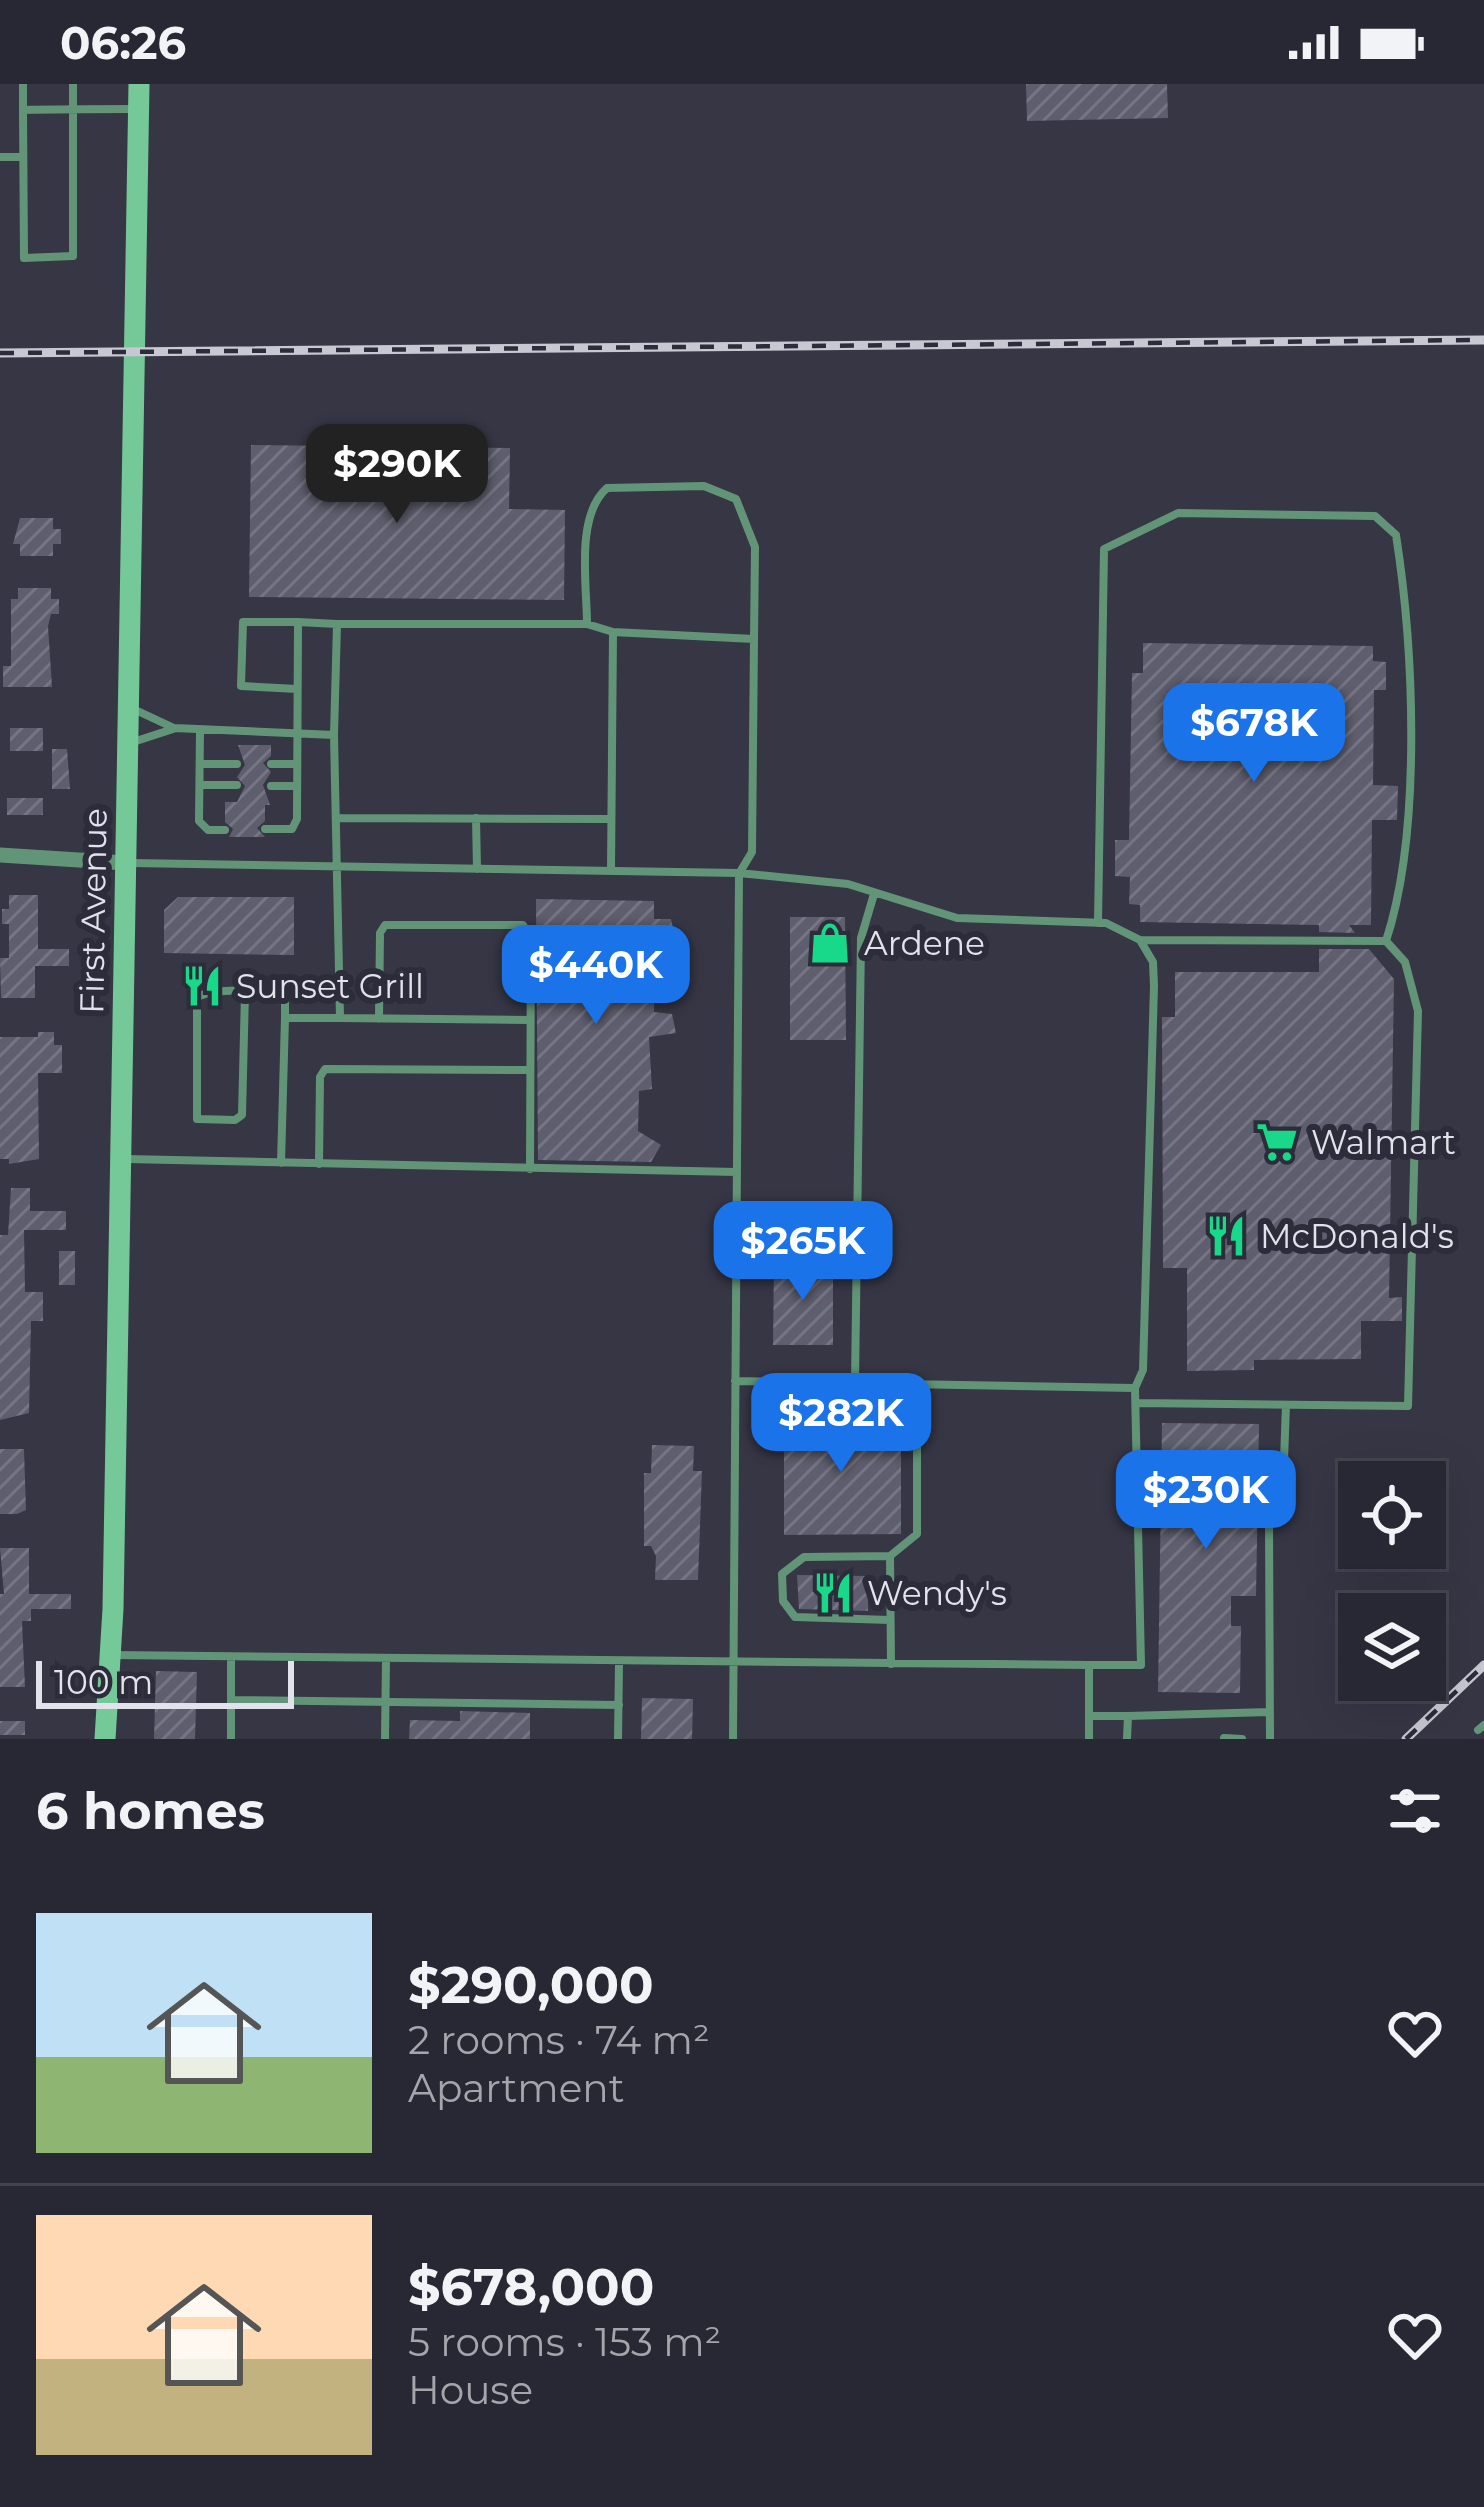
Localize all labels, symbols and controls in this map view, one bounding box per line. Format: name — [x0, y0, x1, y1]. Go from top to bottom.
text: 06:26 — [60, 15, 186, 70]
pin: $290K — [313, 424, 481, 526]
text: $290K — [333, 439, 461, 487]
pin: $678K — [1170, 683, 1338, 785]
text: $678K — [1190, 698, 1318, 746]
street label: First Avenue — [71, 808, 115, 1014]
shop icon: Ardene — [807, 920, 853, 966]
place label: Ardene — [864, 923, 985, 963]
pin: $440K — [512, 925, 680, 1027]
text: $440K — [529, 940, 663, 988]
restaurant icon: Sunset Grill — [179, 963, 225, 1009]
place label: Sunset Grill — [236, 966, 424, 1006]
supermarket icon: Walmart — [1254, 1119, 1300, 1165]
place label: Walmart — [1311, 1122, 1456, 1162]
pin: $265K — [719, 1201, 887, 1303]
restaurant icon: McDonald's — [1203, 1213, 1249, 1259]
text: $265K — [741, 1216, 865, 1264]
place label: McDonald's — [1260, 1216, 1454, 1256]
pin: $282K — [757, 1373, 925, 1475]
text: $282K — [778, 1388, 904, 1436]
pin: $230K — [1122, 1450, 1290, 1552]
map controls — [1338, 1461, 1446, 1701]
button: locate — [1338, 1461, 1446, 1569]
text: $230K — [1143, 1465, 1269, 1513]
restaurant icon: Wendy's — [810, 1570, 856, 1616]
place label: Wendy's — [867, 1573, 1007, 1613]
button: layers — [1338, 1593, 1446, 1701]
scale bar — [36, 1655, 294, 1708]
text: 100 m — [54, 1662, 153, 1702]
icon: filters — [1382, 1778, 1448, 1844]
text: 6 homes — [36, 1780, 265, 1842]
text: $290,000 — [408, 1954, 654, 2016]
icon: home — [132, 1961, 276, 2105]
icon: heart — [1382, 2000, 1448, 2066]
text: 2 rooms · 74 m² — [408, 2016, 710, 2064]
text: Apartment — [408, 2064, 624, 2112]
text: $678,000 — [408, 2256, 654, 2318]
icon: home — [132, 2263, 276, 2407]
icon: heart — [1382, 2302, 1448, 2368]
text: 5 rooms · 153 m² — [408, 2318, 721, 2366]
text: House — [408, 2366, 533, 2414]

